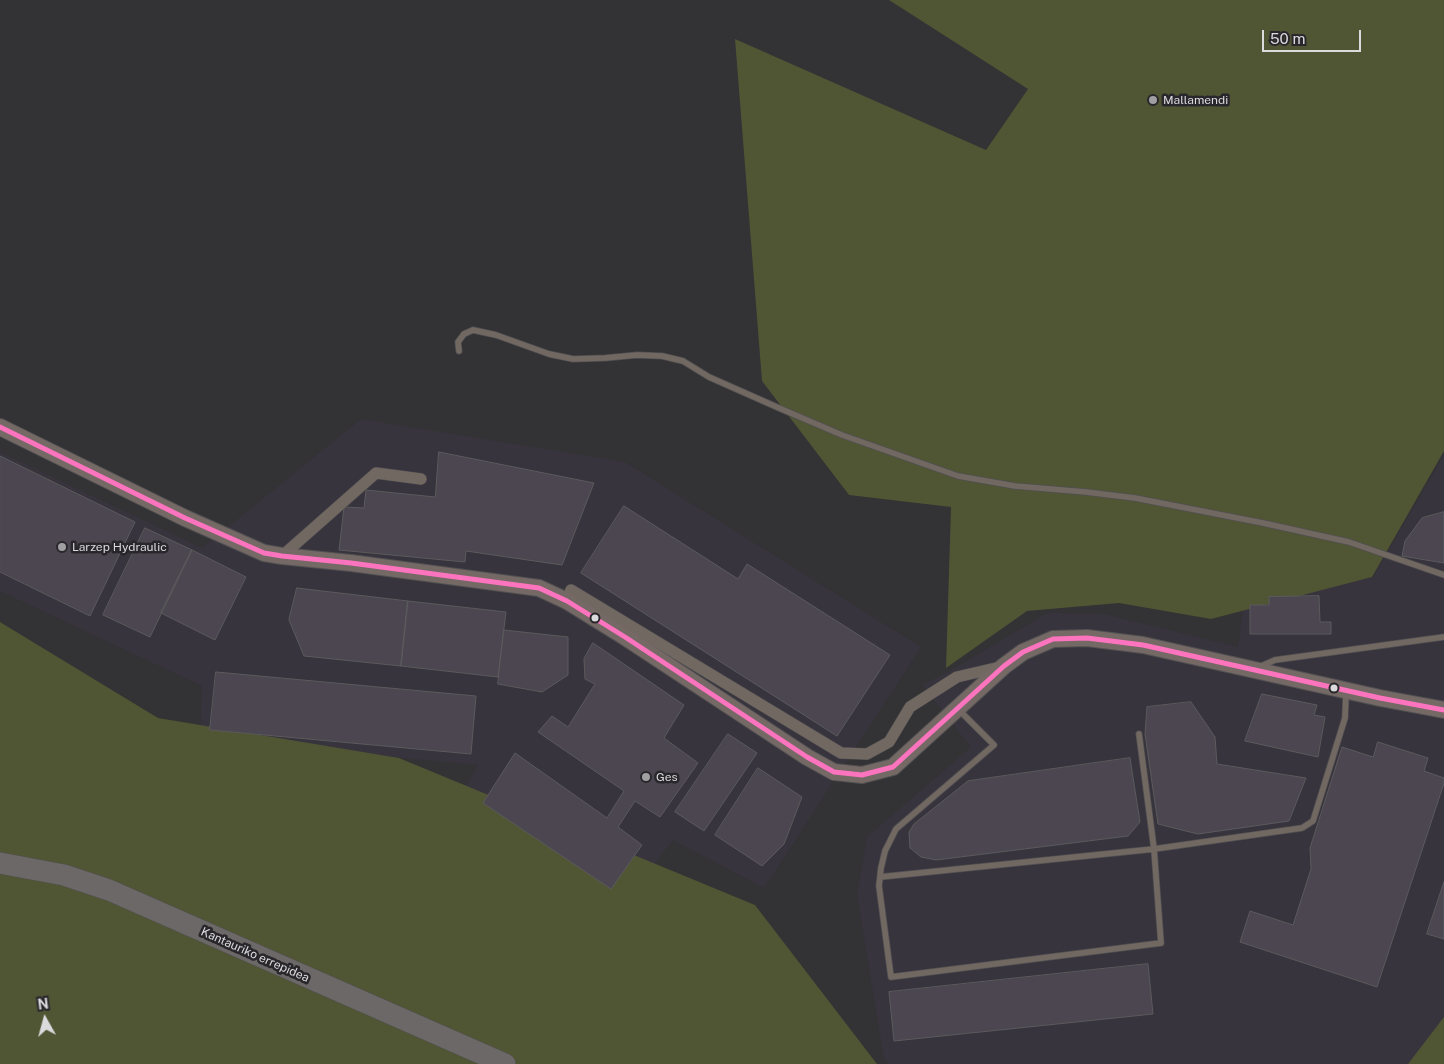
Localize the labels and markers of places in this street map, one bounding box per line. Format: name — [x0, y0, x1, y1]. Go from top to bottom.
place label: Mallamendi — [1163, 93, 1228, 107]
marker: Mallamendi — [1147, 94, 1159, 106]
place label: Larzep Hydraulic — [72, 540, 167, 554]
marker: Larzep Hydraulic — [56, 541, 68, 553]
unlabelled marker — [590, 613, 600, 623]
unlabelled marker — [1329, 683, 1339, 693]
place label: Ges — [656, 770, 678, 784]
marker: Ges — [640, 771, 652, 783]

